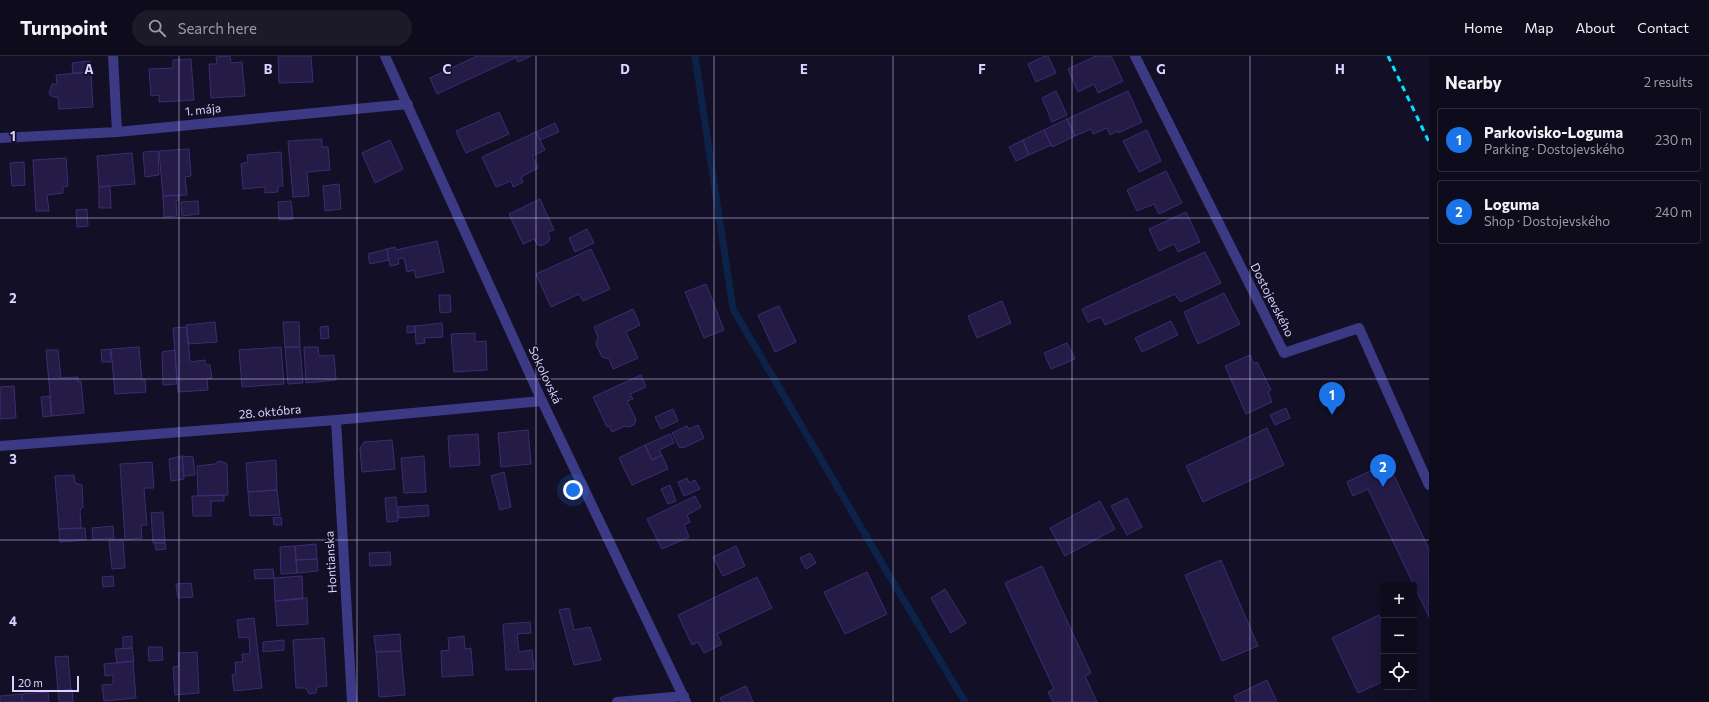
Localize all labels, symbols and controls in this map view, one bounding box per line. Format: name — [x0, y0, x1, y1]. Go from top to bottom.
search box — [132, 10, 412, 46]
text: Turnpoint — [20, 16, 108, 39]
icon: search — [146, 17, 168, 39]
text: Search here — [178, 19, 257, 37]
text: Home — [1464, 19, 1503, 36]
text: Map — [1525, 19, 1553, 36]
text: About — [1575, 19, 1615, 36]
text: Contact — [1637, 19, 1689, 36]
text: A — [84, 61, 94, 77]
text: B — [264, 61, 273, 77]
text: C — [443, 61, 452, 77]
text: D — [620, 61, 630, 77]
text: E — [800, 61, 808, 77]
text: F — [978, 61, 986, 77]
text: G — [1156, 61, 1166, 77]
text: H — [1335, 61, 1345, 77]
text: Nearby — [1445, 72, 1502, 93]
text: 2 results — [1644, 74, 1693, 90]
street label: 1. mája — [184, 100, 222, 118]
text: Parkovisko-Loguma — [1484, 123, 1623, 141]
text: 1 — [10, 128, 16, 144]
text: 1 — [1456, 132, 1462, 148]
text: 230 m — [1655, 132, 1692, 148]
text: Parking · Dostojevského — [1484, 141, 1625, 157]
text: Loguma — [1484, 195, 1539, 213]
text: 2 — [1455, 204, 1463, 220]
text: 240 m — [1655, 204, 1692, 220]
text: Shop · Dostojevského — [1484, 213, 1610, 229]
street label: Dostojevského — [1248, 260, 1297, 339]
text: 2 — [9, 290, 17, 306]
street label: Sokolovská — [526, 344, 565, 406]
pin: 1 — [1319, 382, 1345, 415]
street label: 28. októbra — [238, 401, 302, 421]
text: 3 — [9, 451, 17, 467]
pin: 2 — [1370, 454, 1396, 487]
your location — [563, 480, 583, 500]
street label: Hontianska — [321, 531, 339, 594]
map controls — [1381, 582, 1417, 690]
button: + — [1381, 582, 1417, 618]
text: 4 — [9, 613, 17, 629]
button: − — [1381, 618, 1417, 654]
button: locate — [1381, 654, 1417, 690]
scale bar — [12, 674, 79, 693]
text: 20 m — [18, 676, 43, 689]

